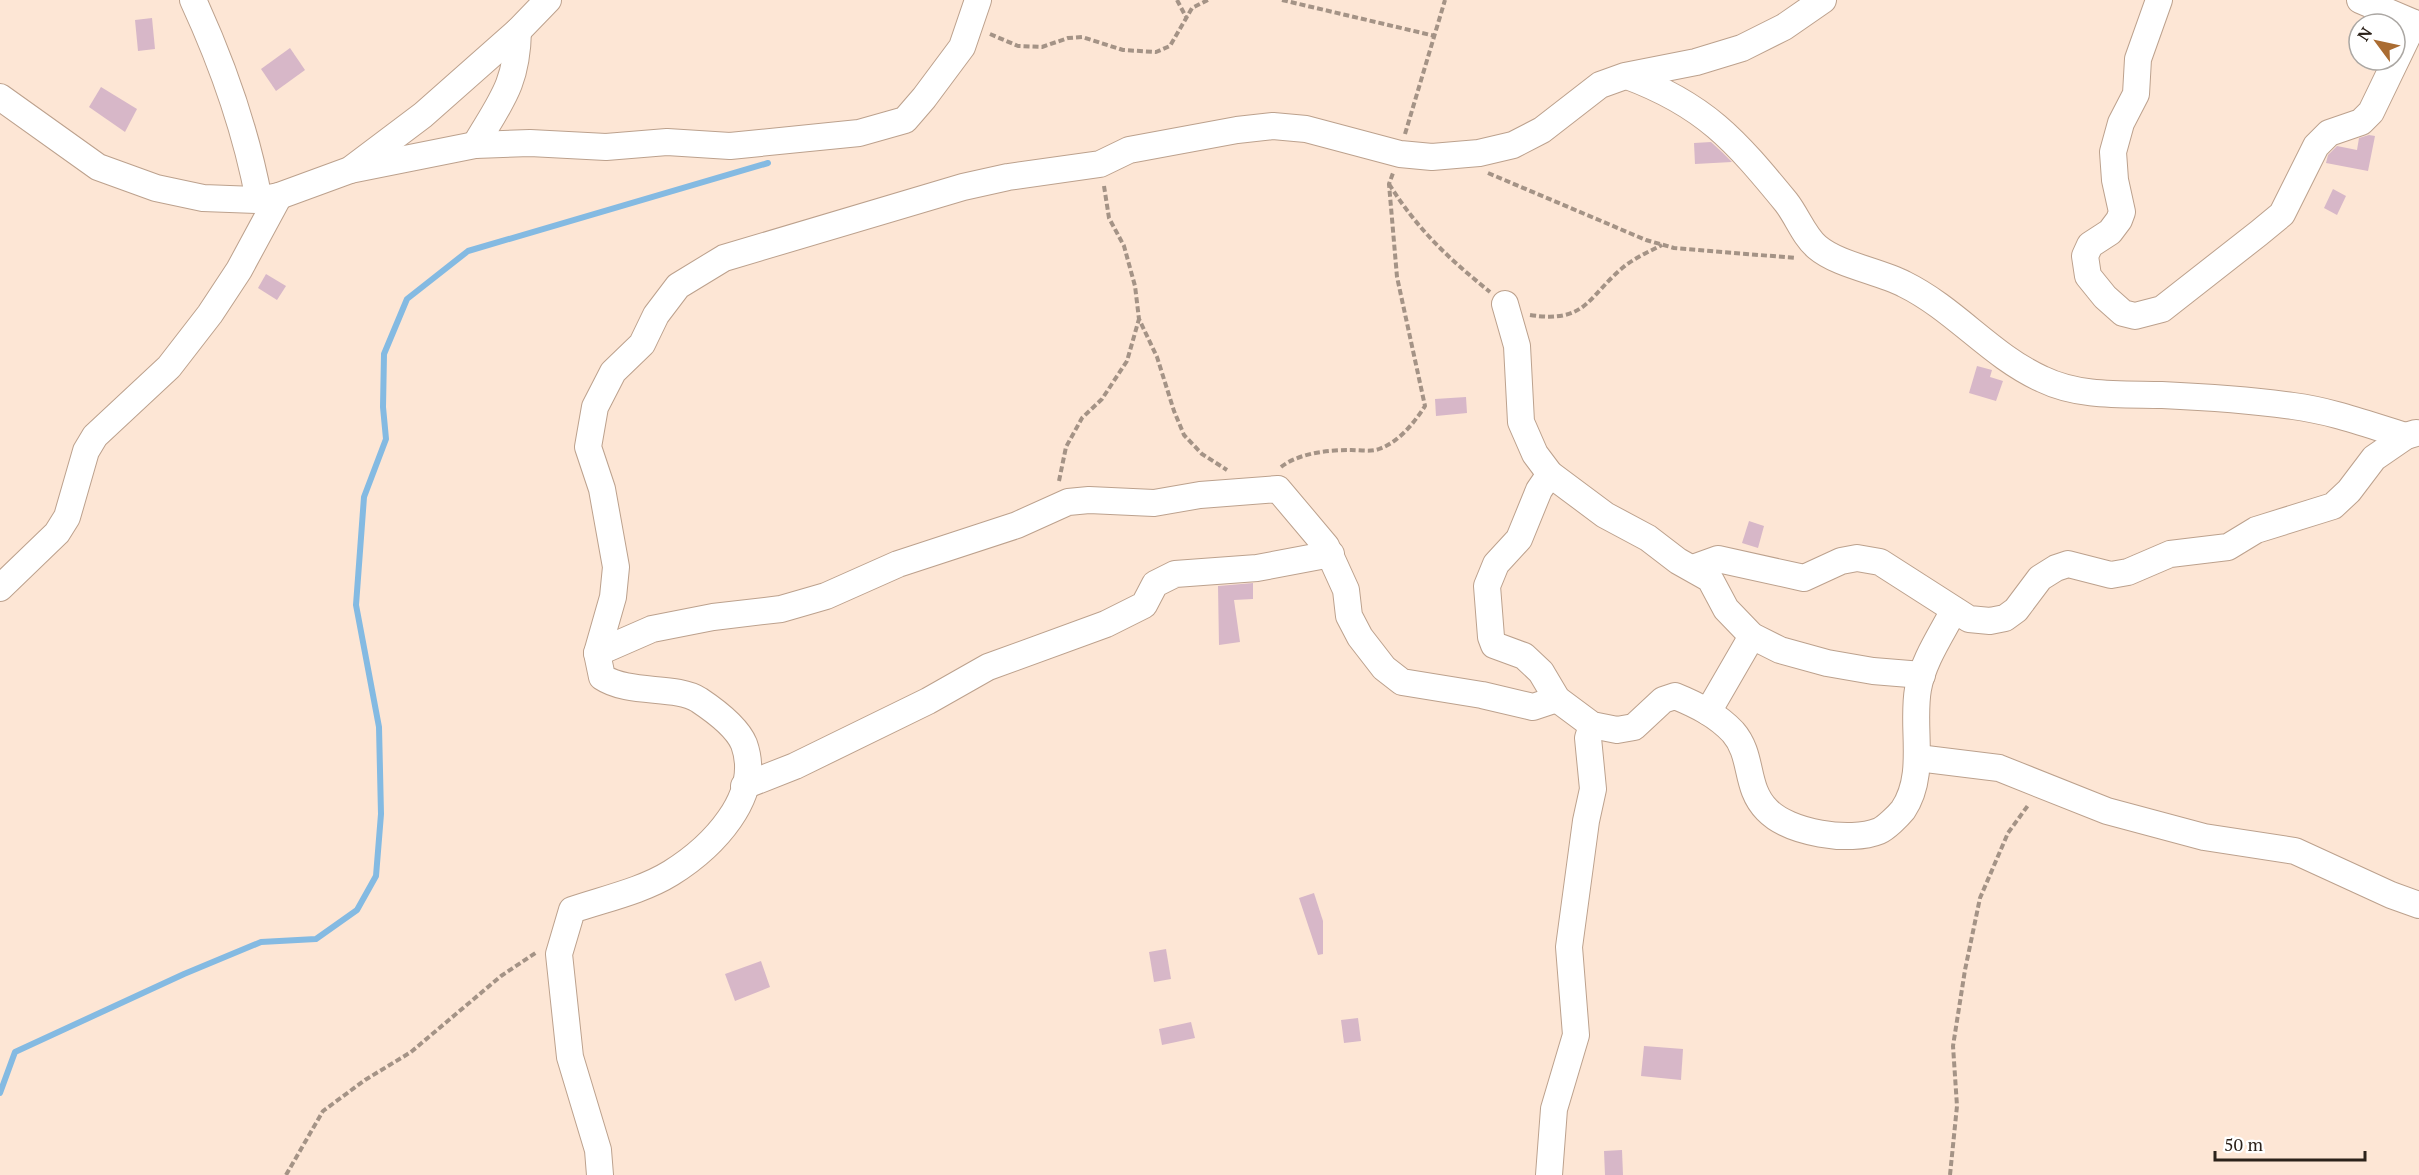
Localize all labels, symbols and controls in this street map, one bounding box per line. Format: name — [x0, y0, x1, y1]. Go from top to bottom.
north arrow — [2347, 12, 2407, 72]
text: N — [2352, 23, 2377, 45]
scale bar — [2215, 1124, 2365, 1162]
text: 50 m — [2224, 1132, 2264, 1156]

